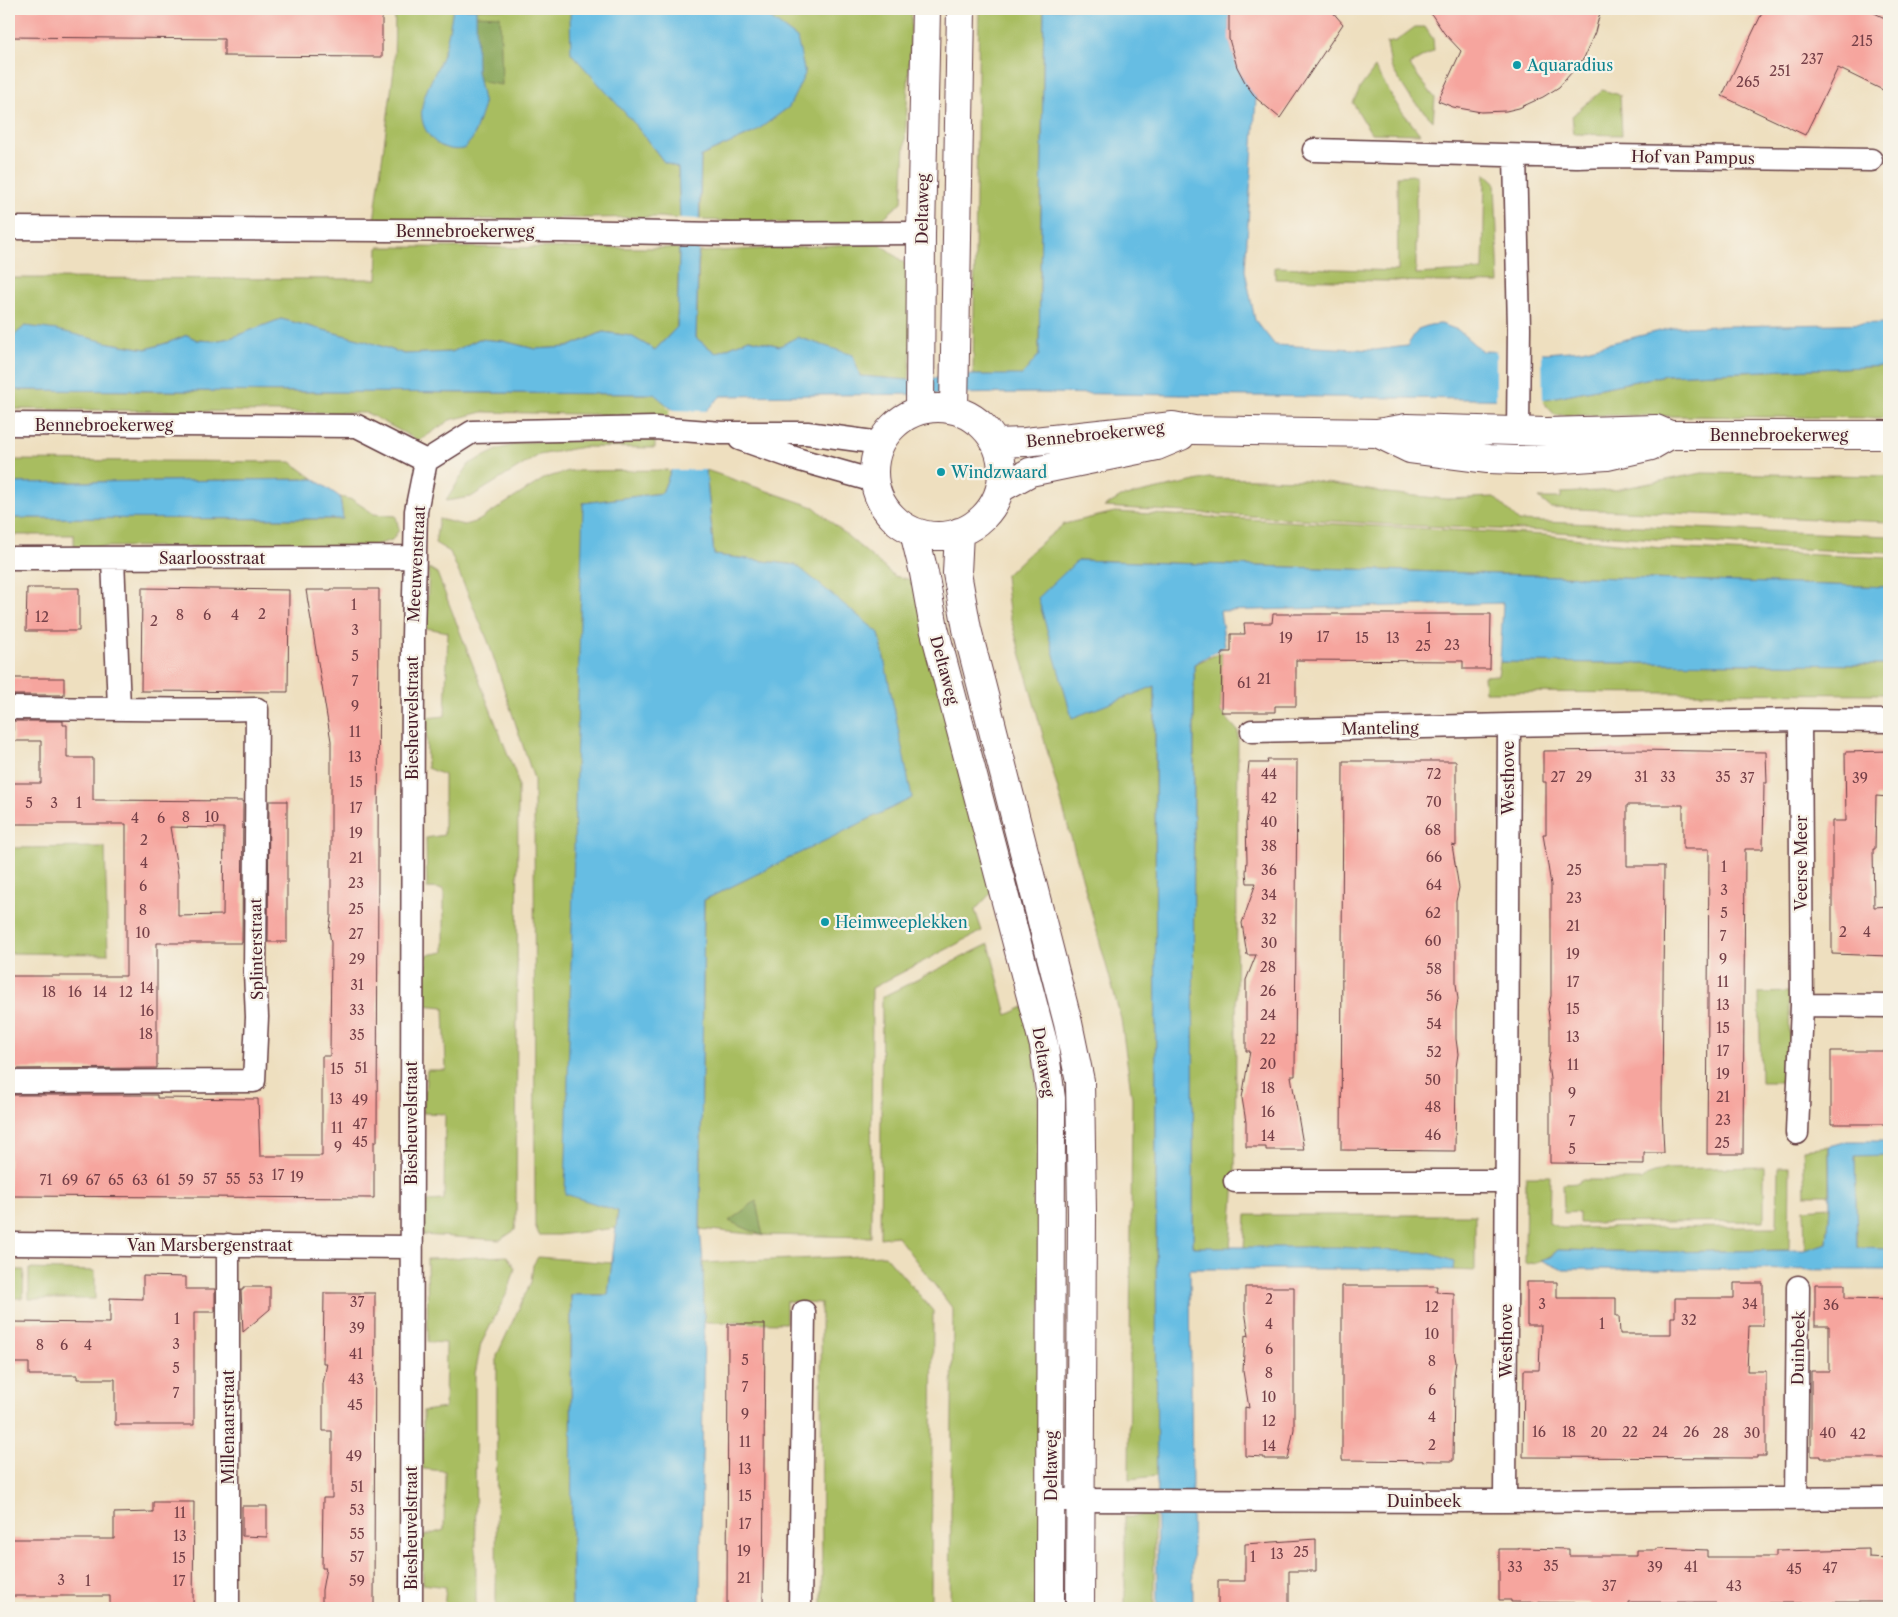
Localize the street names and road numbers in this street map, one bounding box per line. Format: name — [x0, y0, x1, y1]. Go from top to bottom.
street label: Hof van Pampus — [1631, 146, 1755, 168]
street label: Deltaweg — [911, 173, 933, 244]
street label: Bennebroekerweg — [396, 221, 535, 241]
street label: Bennebroekerweg — [35, 415, 174, 435]
street label: Bennebroekerweg — [1025, 417, 1166, 451]
street label: Bennebroekerweg — [1710, 425, 1849, 445]
street label: Meeuwenstraat — [403, 505, 429, 623]
street label: Saarloosstraat — [159, 548, 265, 568]
street label: Deltaweg — [926, 633, 964, 707]
street label: Biesheuvelstraat — [402, 656, 422, 780]
street label: Manteling — [1341, 717, 1419, 739]
street label: Westhove — [1498, 741, 1518, 816]
street label: Veerse Meer — [1791, 815, 1811, 912]
street label: Splinterstraat — [245, 897, 267, 1000]
street label: Deltaweg — [1029, 1026, 1059, 1099]
street label: Biesheuvelstraat — [401, 1061, 421, 1185]
street label: Van Marsbergenstraat — [126, 1235, 293, 1255]
street label: Westhove — [1496, 1304, 1516, 1379]
street label: Duinbeek — [1787, 1310, 1809, 1385]
street label: Millenaarstraat — [218, 1369, 238, 1484]
street label: Deltaweg — [1041, 1430, 1061, 1501]
street label: Biesheuvelstraat — [401, 1466, 421, 1590]
street label: Duinbeek — [1387, 1491, 1462, 1511]

